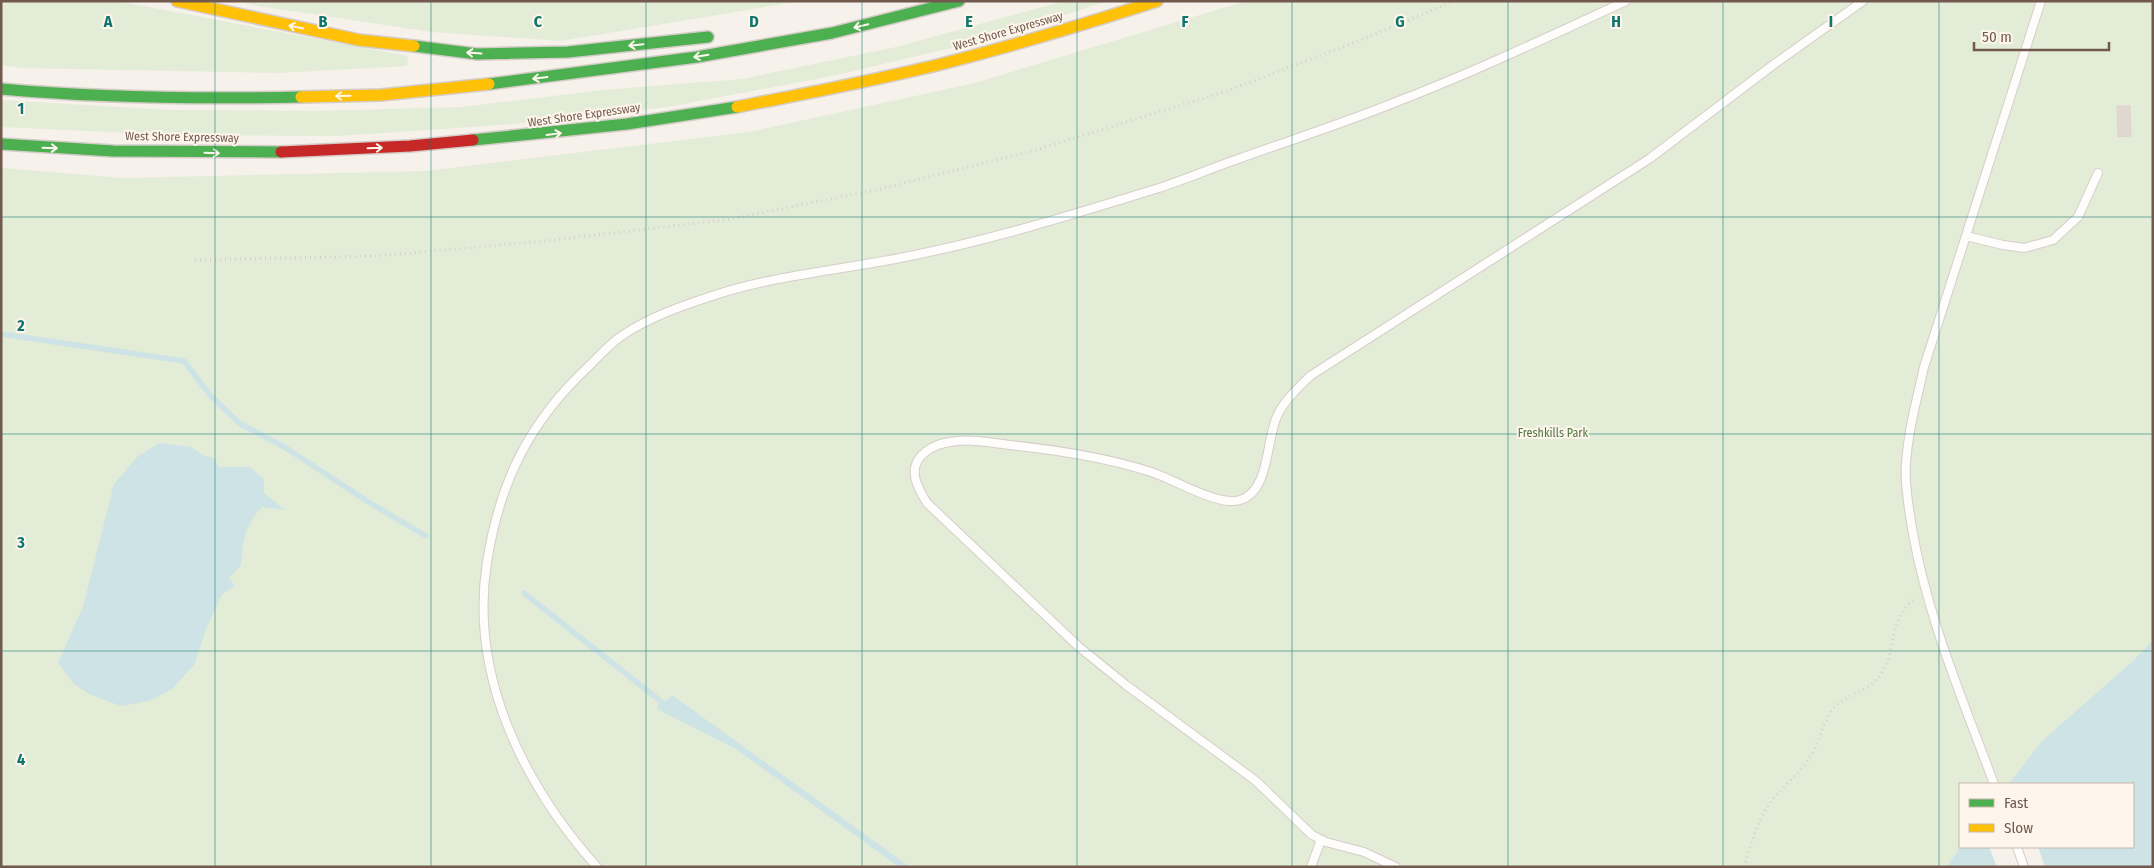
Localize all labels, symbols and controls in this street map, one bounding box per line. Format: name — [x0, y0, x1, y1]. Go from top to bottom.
street label: West Shore Expressway — [951, 8, 1065, 54]
text: A — [103, 12, 113, 31]
text: B — [319, 12, 328, 31]
text: C — [534, 12, 543, 31]
text: D — [749, 12, 759, 31]
text: F — [1181, 12, 1189, 31]
text: G — [1395, 12, 1405, 31]
text: H — [1611, 12, 1621, 31]
text: I — [1829, 12, 1833, 31]
scale bar — [1974, 20, 2109, 52]
one-way arrow — [289, 21, 305, 31]
one-way arrow — [853, 22, 869, 31]
text: 50 m — [1982, 28, 2012, 46]
one-way arrow — [629, 40, 645, 50]
one-way arrow — [467, 48, 483, 58]
one-way arrow — [693, 52, 709, 62]
one-way arrow — [532, 73, 548, 83]
one-way arrow — [336, 91, 352, 100]
text: 1 — [18, 99, 24, 118]
street label: West Shore Expressway — [527, 100, 642, 130]
street label: West Shore Expressway — [125, 129, 240, 145]
one-way arrow — [546, 129, 562, 139]
one-way arrow — [42, 143, 58, 153]
one-way arrow — [366, 144, 382, 153]
one-way arrow — [204, 148, 220, 158]
text: 2 — [16, 316, 25, 335]
park label: Freshkills Park — [1518, 426, 1589, 440]
text: 3 — [16, 533, 25, 552]
text: 4 — [17, 750, 25, 769]
legend — [1959, 783, 2134, 848]
text: Fast — [2004, 794, 2028, 812]
text: Slow — [2004, 819, 2033, 837]

